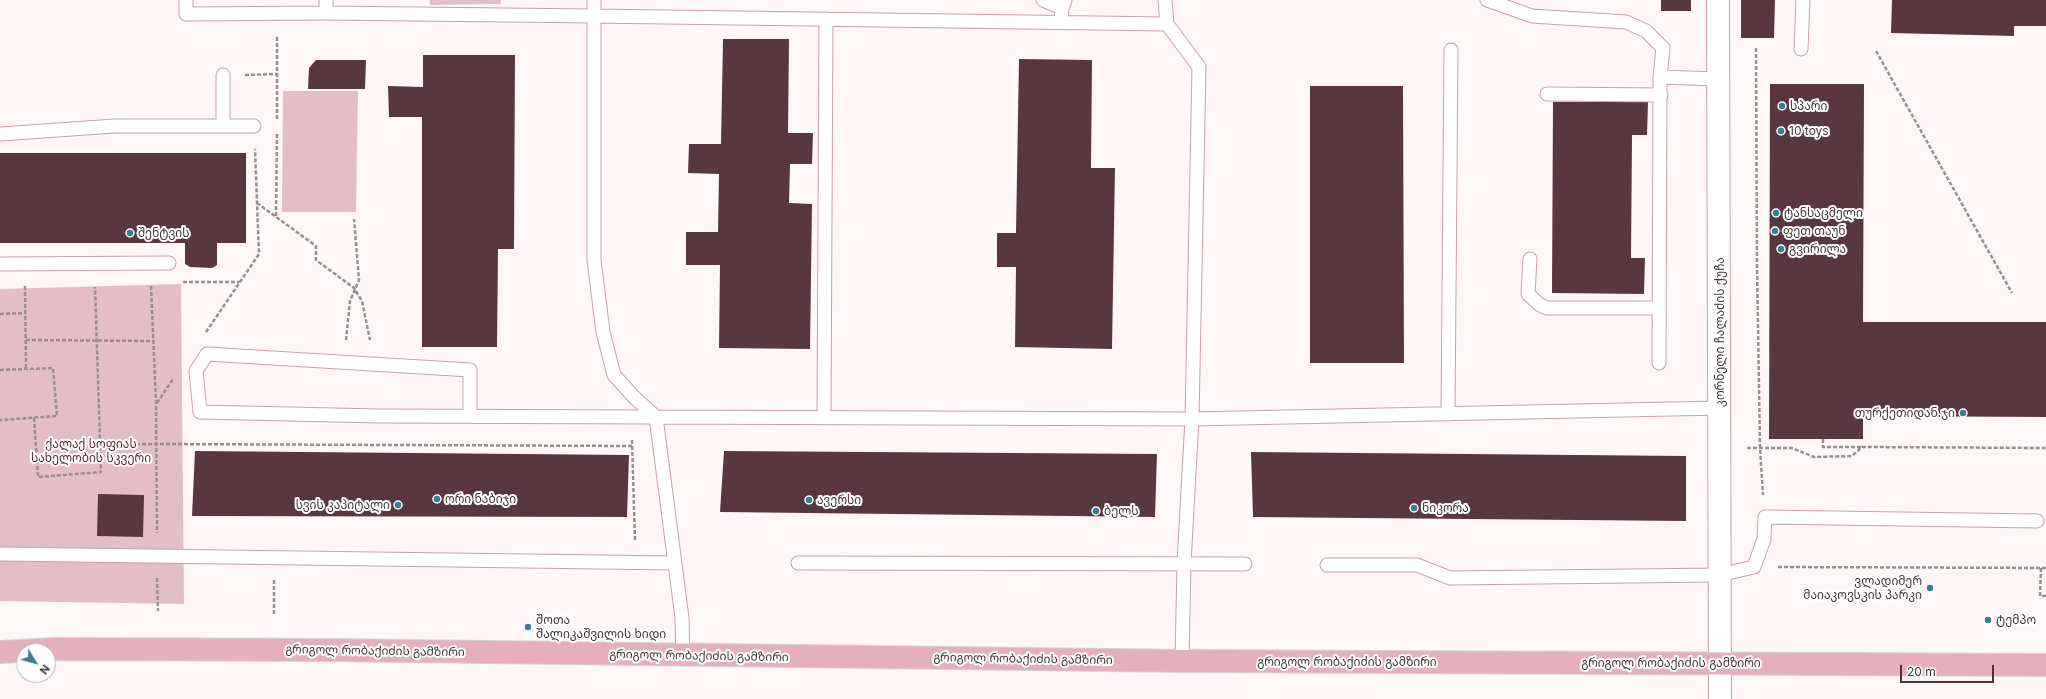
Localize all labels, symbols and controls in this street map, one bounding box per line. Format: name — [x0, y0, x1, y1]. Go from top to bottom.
place label: სპარი — [1790, 99, 1827, 113]
marker: სპარი — [1777, 101, 1787, 111]
place label: 10 toys — [1789, 124, 1829, 138]
marker: 10 toys — [1776, 126, 1786, 136]
place label: ტანსაცმელი — [1784, 206, 1863, 220]
marker: ტანსაცმელი — [1771, 208, 1781, 218]
place label: ფეთ თაუნ — [1783, 224, 1846, 238]
place label: შენტვის — [138, 226, 189, 240]
marker: ფეთ თაუნ — [1770, 226, 1780, 236]
marker: შენტვის — [125, 228, 135, 238]
place label: გვირილა — [1789, 242, 1846, 256]
marker: გვირილა — [1776, 244, 1786, 254]
street label: კორნელი ჩალაძის ქუჩა — [1713, 257, 1727, 407]
place label: თურქეთიდან.ჯი — [1855, 406, 1955, 420]
marker: თურქეთიდან.ჯი — [1958, 408, 1968, 418]
park label: ქალაქ სოფიას სახელობის სკვერი — [31, 437, 151, 465]
place label: ორი ნაბიჯი — [445, 492, 516, 506]
place label: ავერსი — [817, 493, 861, 507]
marker: ორი ნაბიჯი — [432, 494, 442, 504]
marker: ავერსი — [804, 495, 814, 505]
place label: სვის კაპიტალი — [296, 498, 390, 512]
marker: სვის კაპიტალი — [393, 500, 403, 510]
place label: ნიკორა — [1422, 501, 1469, 515]
marker: ნიკორა — [1409, 503, 1419, 513]
place label: ბელს — [1104, 504, 1139, 518]
marker: ბელს — [1091, 506, 1101, 516]
place label: ვლადიმერ მაიაკოვსკის პარკი — [1803, 574, 1922, 602]
marker: ვლადიმერ მაიაკოვსკის პარკი — [1925, 583, 1935, 593]
place label: შოთა შალიკაშვილის ხიდი — [536, 613, 666, 641]
place label: ტემპო — [1996, 613, 2036, 627]
marker: ტემპო — [1983, 615, 1993, 625]
marker: შოთა შალიკაშვილის ხიდი — [523, 622, 533, 632]
street label: გრიგოლ რობაქიძის გამზირი — [285, 642, 465, 660]
north arrow — [16, 643, 56, 683]
street label: გრიგოლ რობაქიძის გამზირი — [609, 647, 789, 665]
street label: გრიგოლ რობაქიძის გამზირი — [933, 650, 1113, 668]
street label: გრიგოლ რობაქიძის გამზირი — [1257, 655, 1437, 669]
street label: გრიგოლ რობაქიძის გამზირი — [1581, 656, 1761, 670]
scale bar — [1902, 657, 1996, 683]
text: N — [37, 662, 53, 677]
text: 20 m — [1907, 664, 1936, 679]

